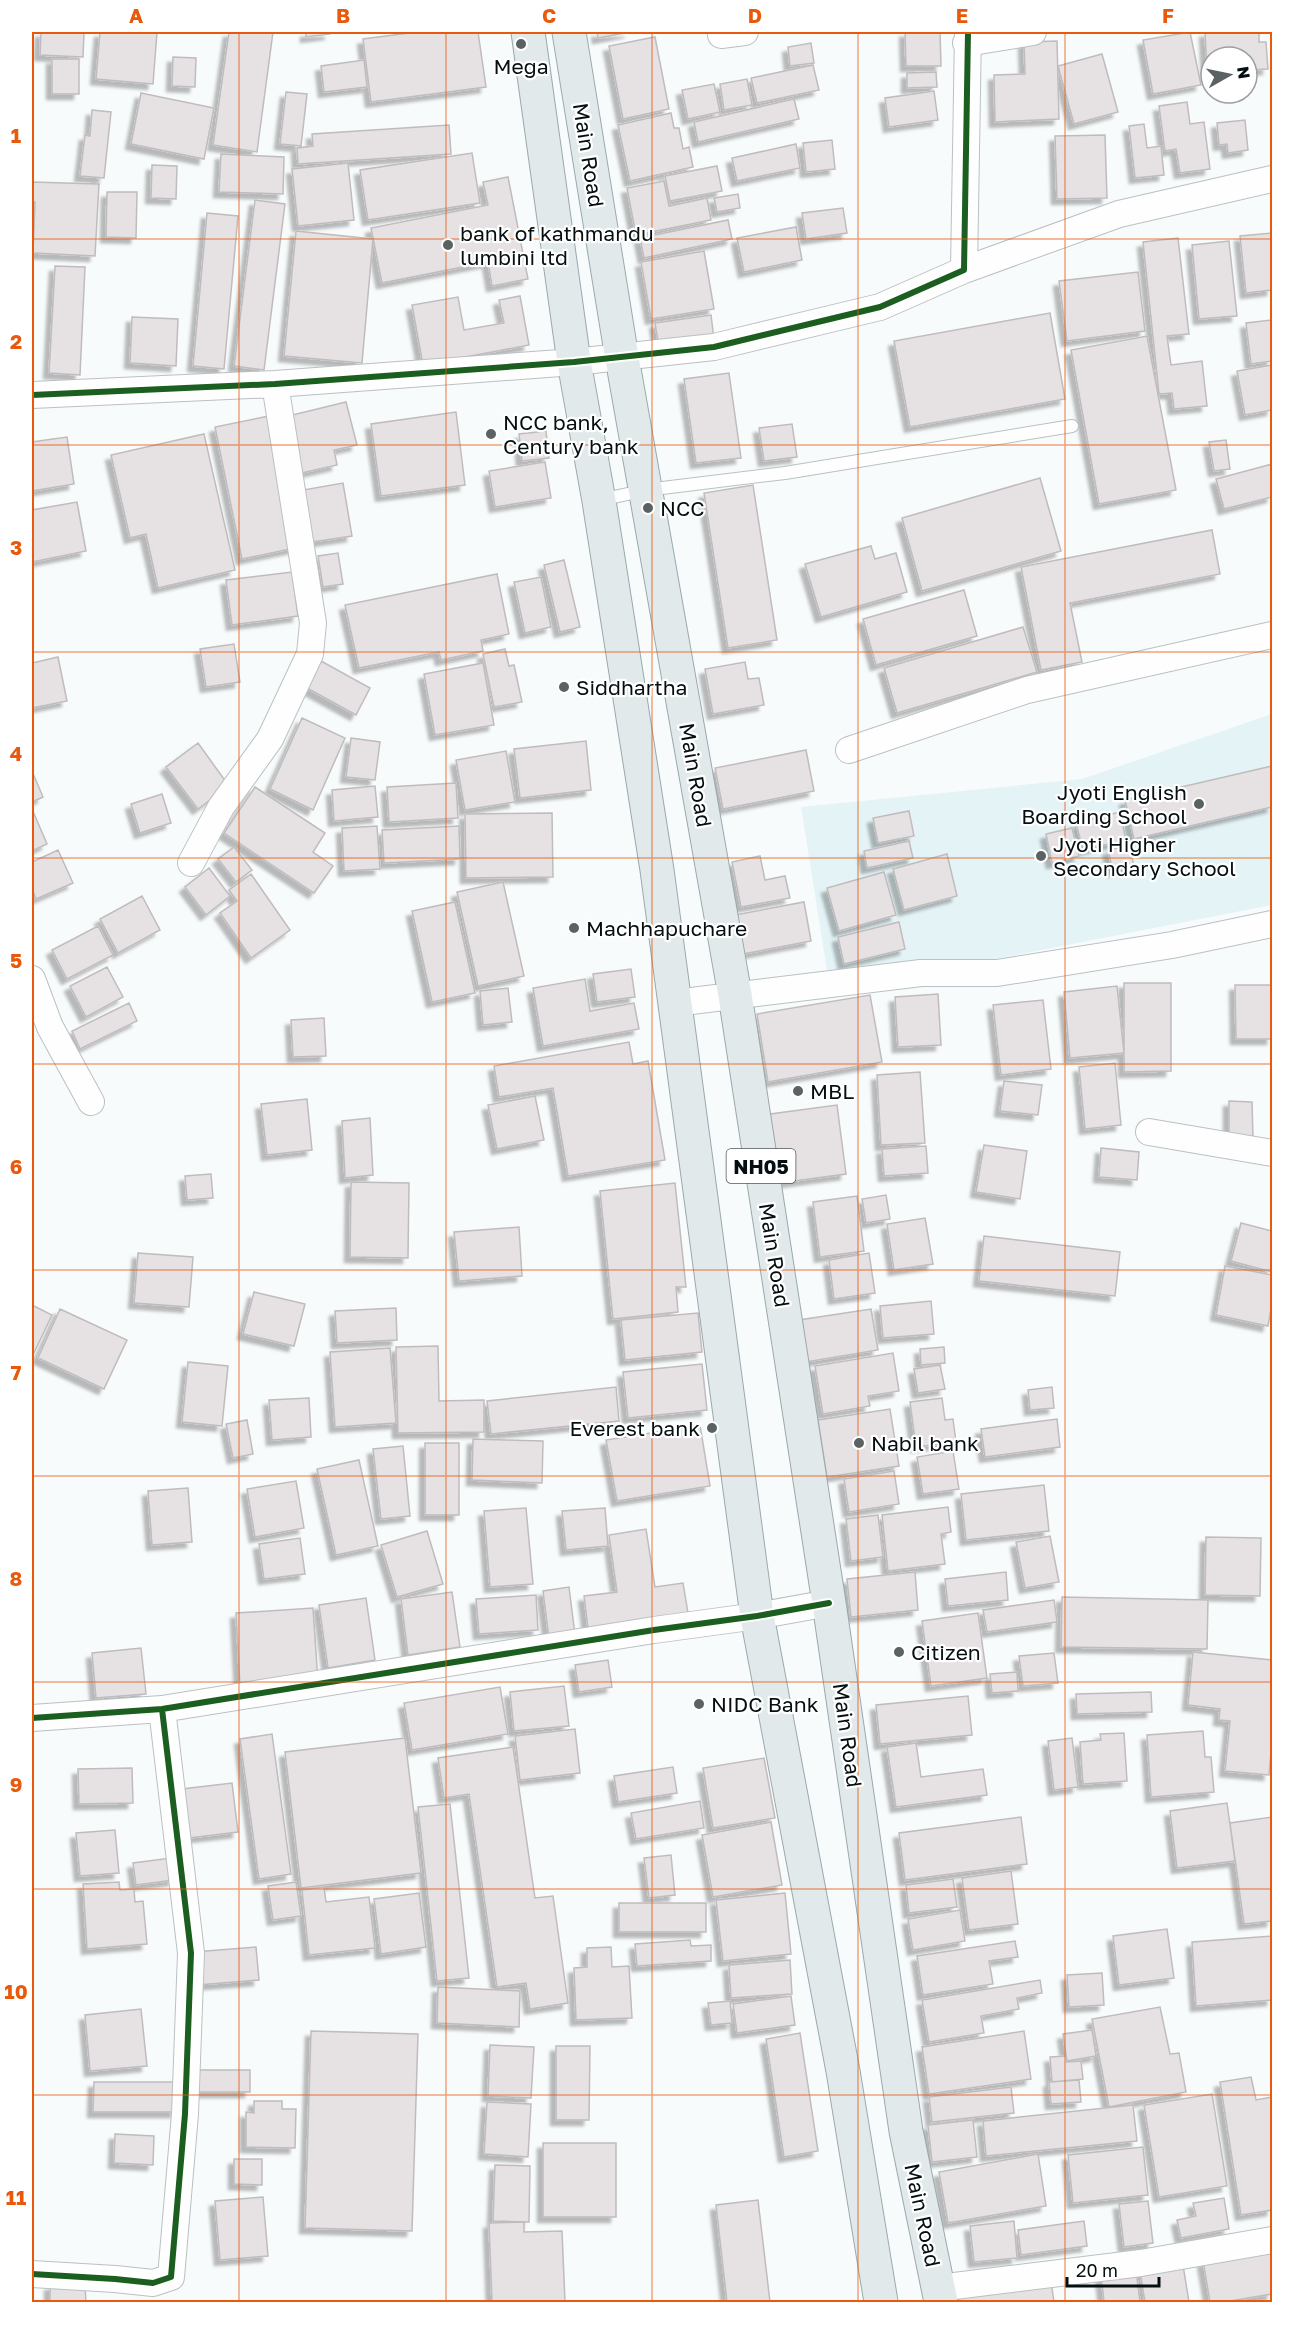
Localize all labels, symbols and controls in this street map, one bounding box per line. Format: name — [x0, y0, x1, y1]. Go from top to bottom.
text: A — [129, 3, 143, 27]
text: B — [336, 3, 350, 27]
text: C — [542, 3, 556, 27]
text: D — [748, 3, 762, 27]
text: E — [956, 3, 968, 27]
text: F — [1162, 3, 1174, 27]
marker: Mega — [514, 37, 528, 51]
north arrow — [1199, 45, 1259, 105]
place label: Mega — [493, 53, 549, 79]
text: N — [1233, 65, 1255, 80]
street label: Main Road — [568, 101, 610, 209]
text: 1 — [11, 123, 21, 147]
place label: bank of kathmandu lumbini ltd — [460, 220, 654, 270]
marker: bank of kathmandu lumbini ltd — [441, 238, 455, 252]
text: 2 — [10, 329, 22, 353]
place label: NCC bank, Century bank — [503, 409, 639, 459]
marker: NCC bank, Century bank — [484, 427, 498, 441]
place label: NCC — [660, 495, 705, 521]
marker: NCC — [641, 501, 655, 515]
text: 3 — [10, 535, 22, 559]
place label: Siddhartha — [576, 674, 687, 700]
marker: Siddhartha — [557, 680, 571, 694]
street label: Main Road — [674, 721, 718, 829]
text: 4 — [10, 741, 22, 765]
place label: Jyoti English Boarding School — [1021, 779, 1187, 829]
marker: Jyoti English Boarding School — [1192, 797, 1206, 811]
place label: Jyoti Higher Secondary School — [1053, 831, 1236, 881]
marker: Jyoti Higher Secondary School — [1034, 849, 1048, 863]
place label: Machhapuchare — [586, 915, 747, 941]
marker: Machhapuchare — [567, 921, 581, 935]
text: 5 — [10, 948, 22, 972]
place label: MBL — [810, 1078, 854, 1104]
marker: MBL — [791, 1084, 805, 1098]
road number: NH05 — [726, 1149, 795, 1183]
text: 6 — [10, 1154, 22, 1178]
street label: Main Road — [754, 1201, 796, 1309]
text: 7 — [11, 1360, 22, 1384]
place label: Everest bank — [569, 1415, 700, 1441]
marker: Everest bank — [705, 1421, 719, 1435]
place label: Nabil bank — [871, 1430, 979, 1456]
marker: Nabil bank — [852, 1436, 866, 1450]
text: 8 — [10, 1566, 22, 1590]
place label: Citizen — [911, 1639, 981, 1665]
marker: Citizen — [892, 1645, 906, 1659]
street label: Main Road — [828, 1681, 868, 1789]
place label: NIDC Bank — [711, 1691, 819, 1717]
marker: NIDC Bank — [692, 1697, 706, 1711]
text: 9 — [10, 1772, 22, 1796]
text: 10 — [4, 1979, 28, 2003]
street label: Main Road — [899, 2161, 947, 2269]
text: 11 — [6, 2185, 26, 2209]
scale bar — [1067, 2250, 1158, 2288]
text: 20 m — [1076, 2259, 1118, 2281]

